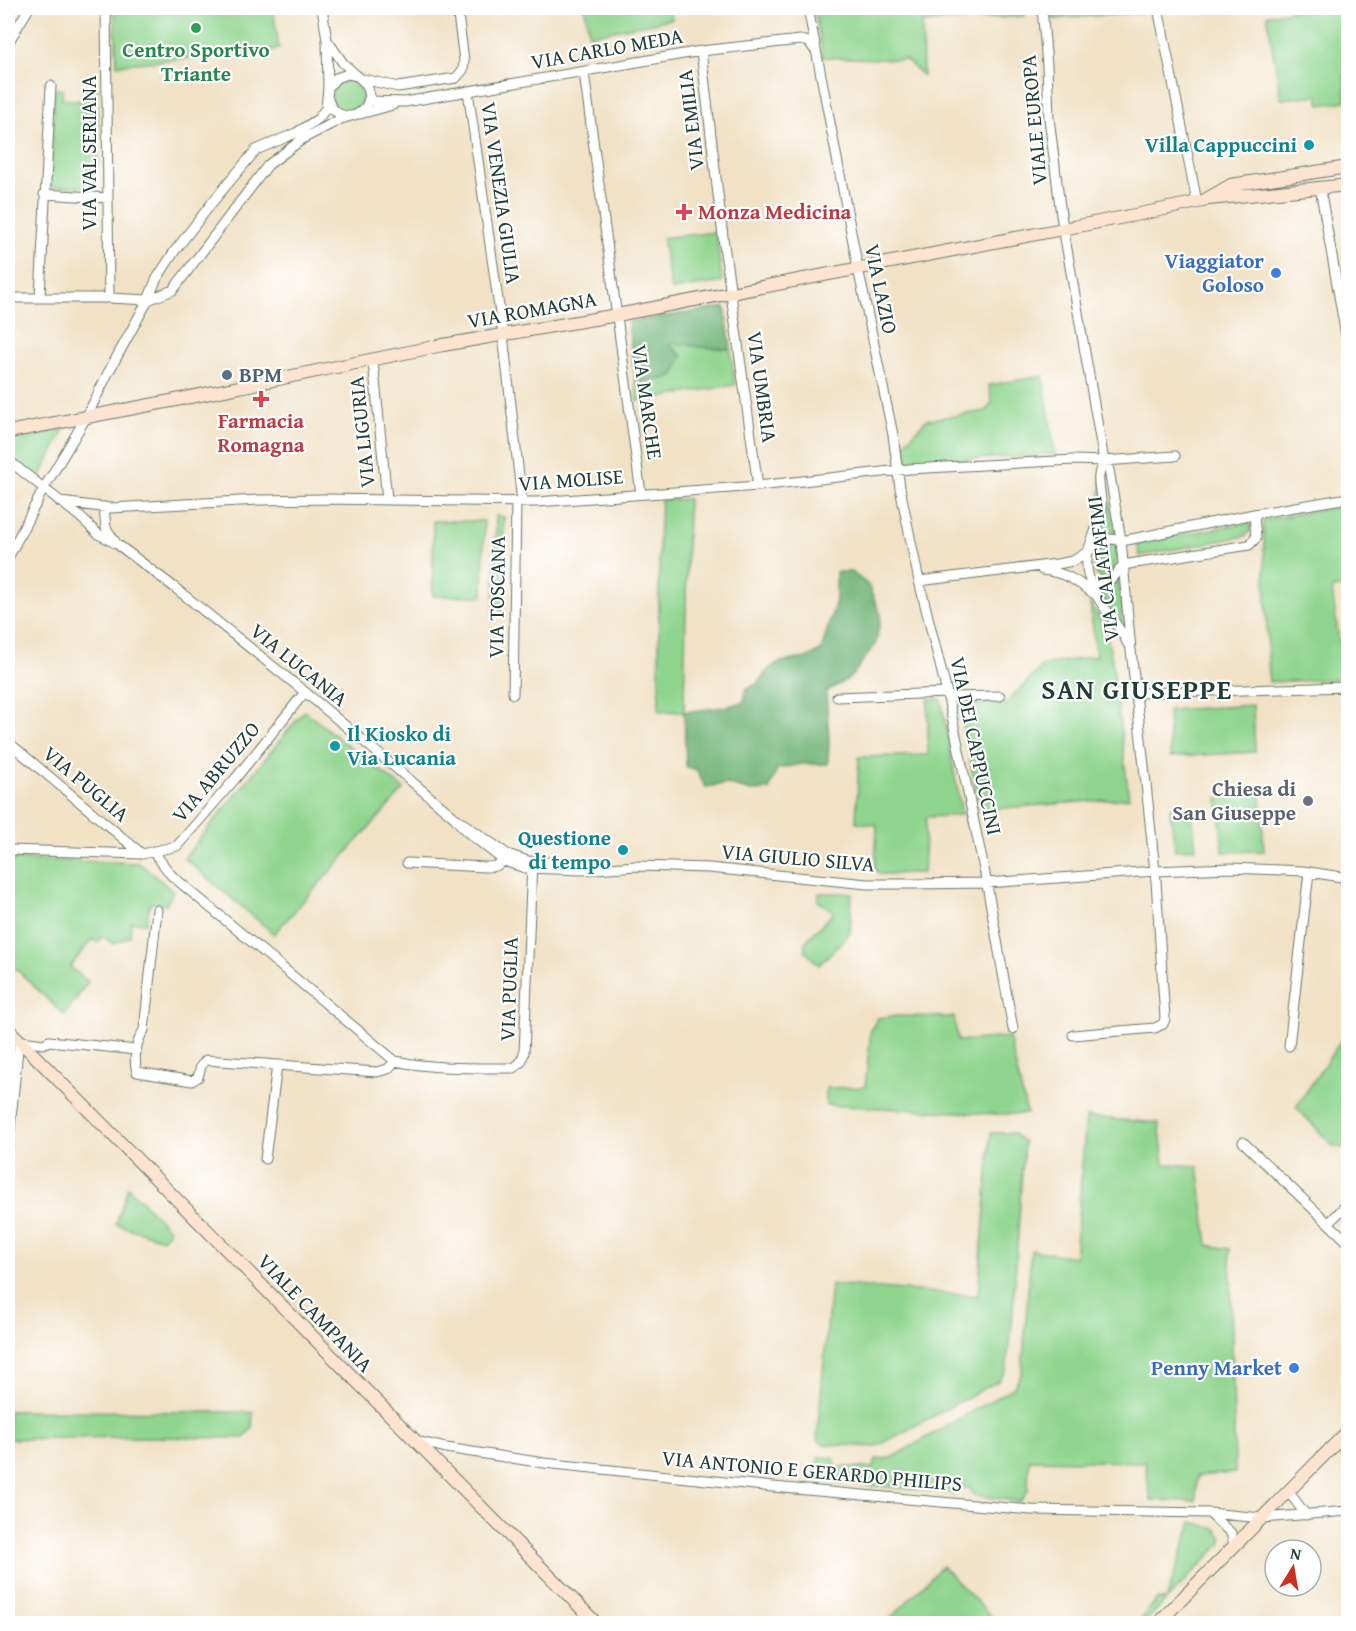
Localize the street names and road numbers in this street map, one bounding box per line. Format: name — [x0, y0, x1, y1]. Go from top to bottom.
street label: VIA CARLO MEDA — [529, 20, 685, 77]
street label: VIALE EUROPA — [1012, 53, 1055, 186]
street label: VIA EMILIA — [669, 68, 712, 172]
street label: VIA VAL SERIANA — [73, 75, 104, 231]
street label: VIA VENEZIA GIULIA — [473, 100, 530, 286]
street label: VIA LAZIO — [857, 241, 906, 337]
street label: VIA ROMAGNA — [465, 283, 599, 336]
street label: VIA UMBRIA — [739, 329, 786, 445]
street label: VIA MARCHE — [624, 343, 671, 462]
street label: VIA LIGURIA — [340, 375, 383, 489]
street label: VIA MOLISE — [517, 460, 625, 499]
street label: VIA CALATAFIMI — [1078, 494, 1127, 644]
street label: VIA TOSCANA — [480, 535, 513, 658]
street label: VIA LUCANIA — [244, 615, 355, 714]
street label: VIA DEI CAPPUCCINI — [942, 654, 1011, 838]
street label: VIA ABRUZZO — [164, 715, 267, 829]
street label: VIA PUGLIA — [36, 738, 137, 829]
street label: VIA GIULIO SILVA — [720, 835, 876, 880]
street label: VIA PUGLIA — [491, 936, 526, 1042]
street label: VIALE CAMPANIA — [250, 1246, 380, 1379]
street label: VIA ANTONIO E GERARDO PHILIPS — [661, 1442, 964, 1499]

